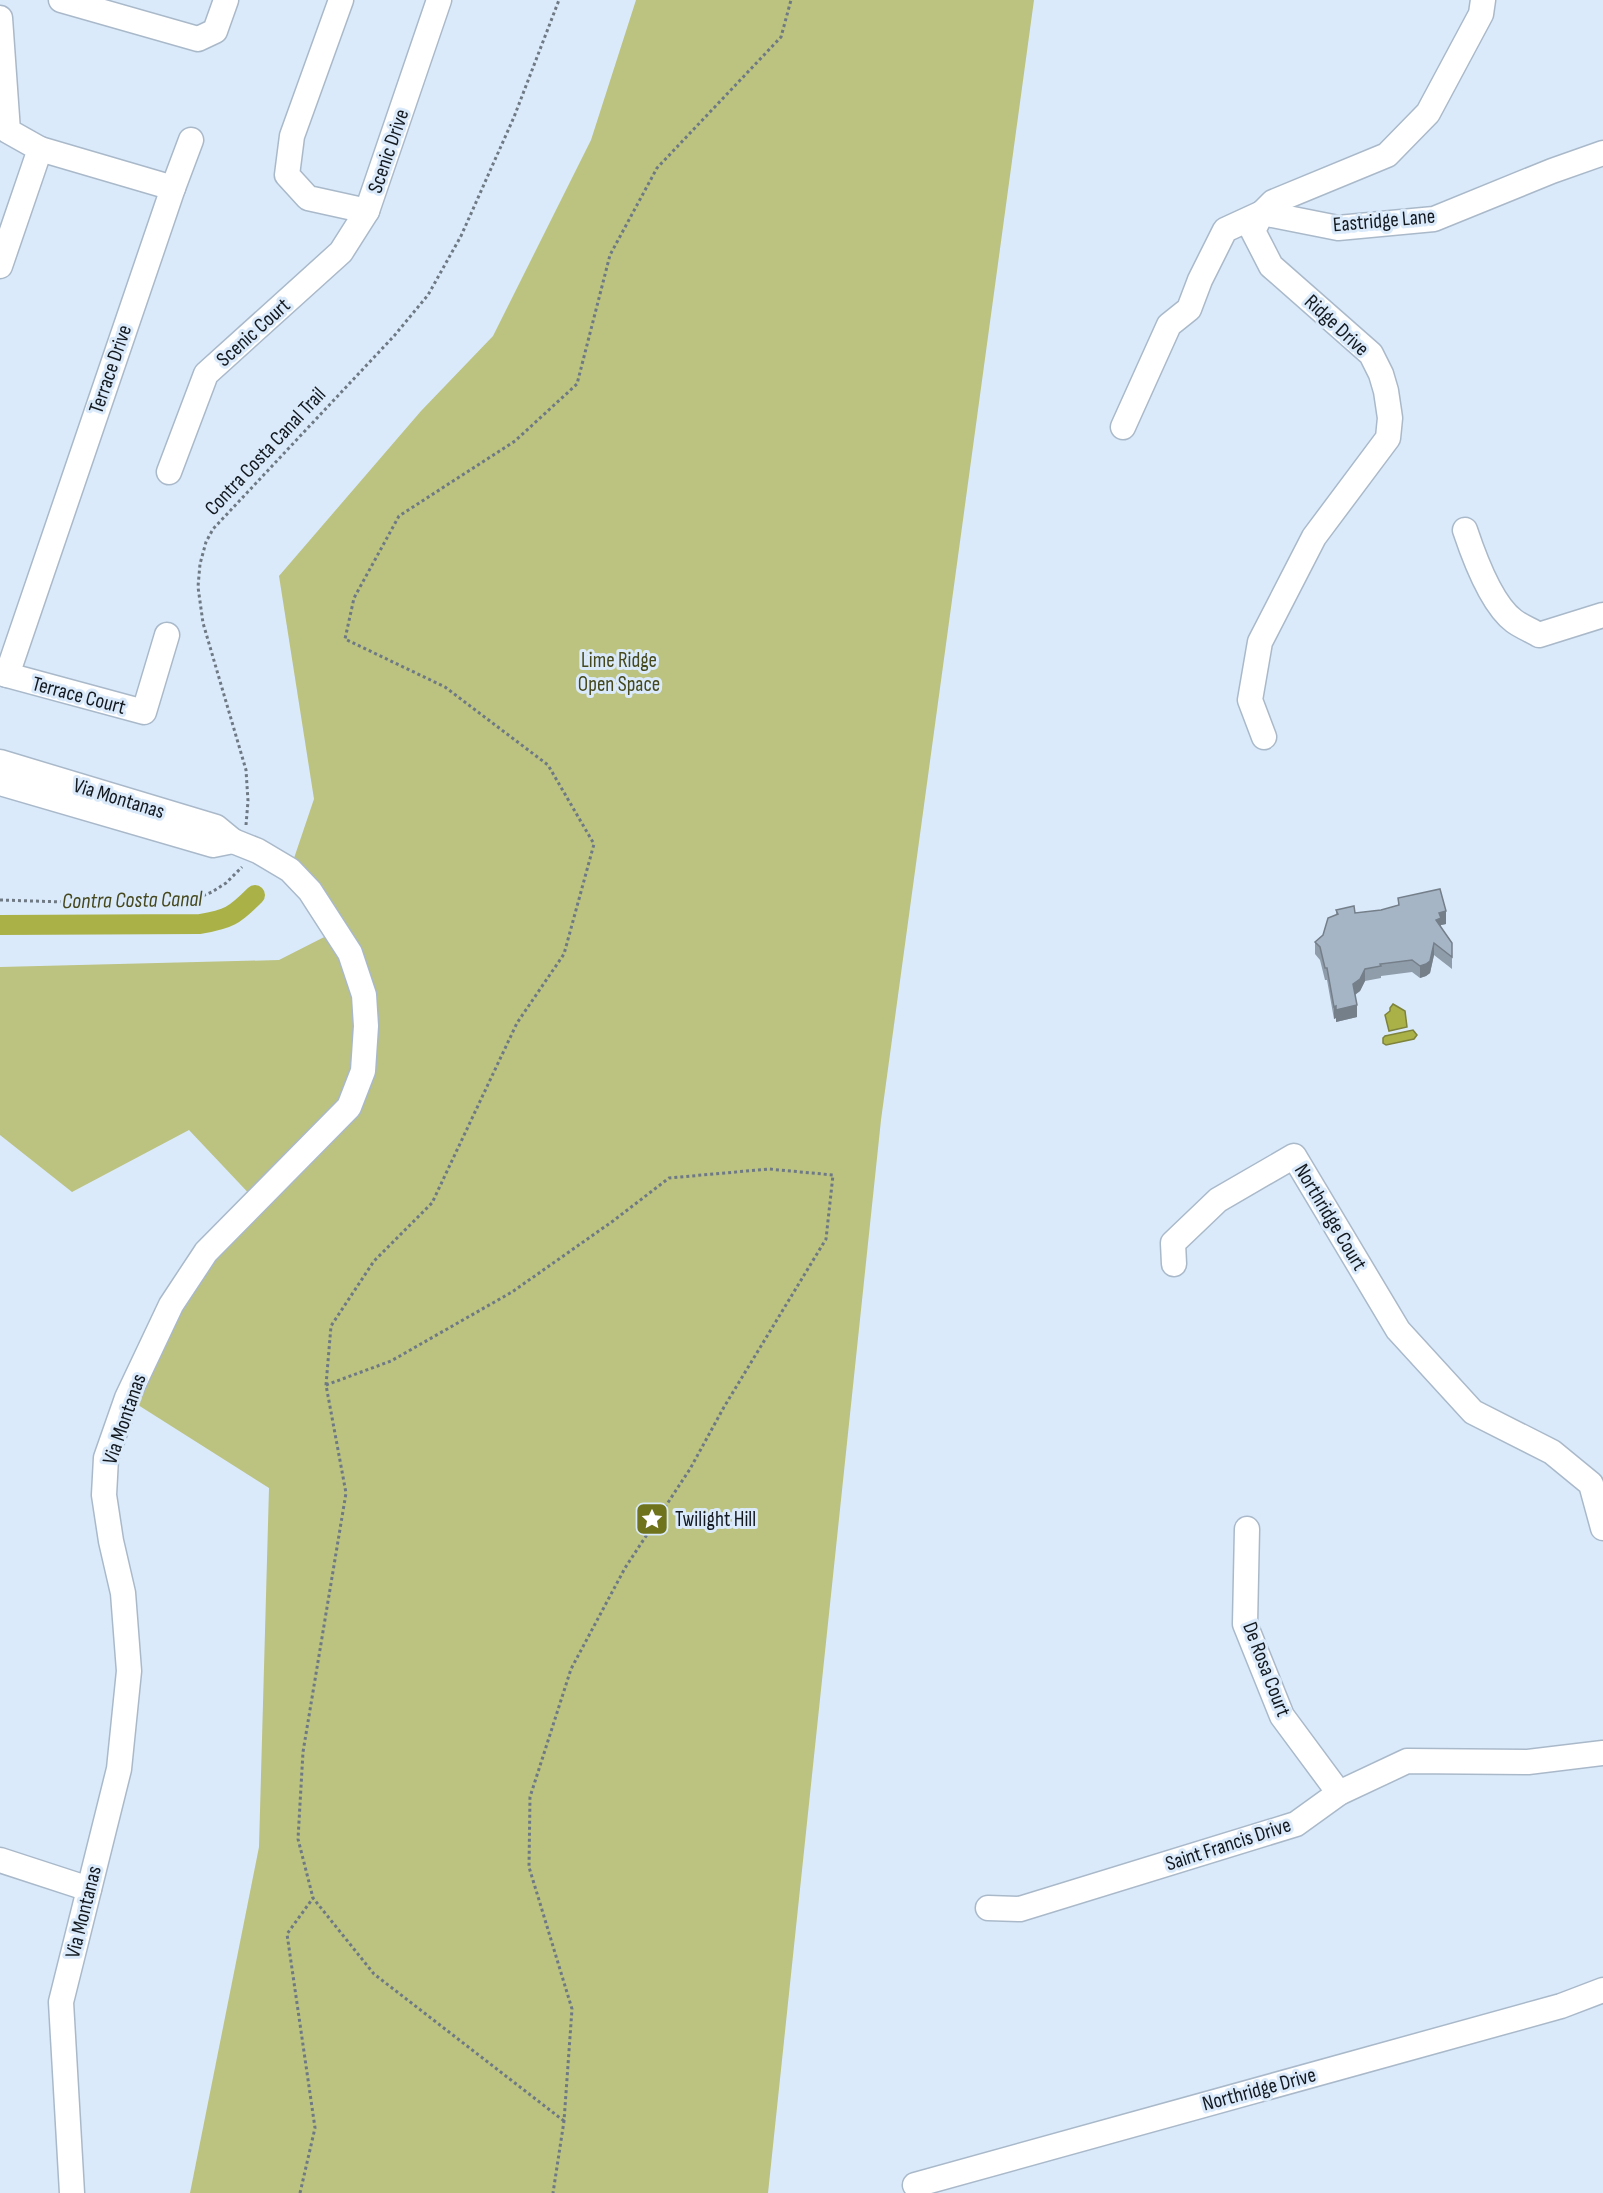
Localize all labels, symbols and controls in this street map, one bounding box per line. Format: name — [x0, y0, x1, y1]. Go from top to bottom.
street label: Scenic Drive — [362, 106, 414, 196]
street label: Eastridge Lane — [1332, 204, 1436, 237]
street label: Ridge Drive — [1299, 289, 1374, 361]
street label: Scenic Court — [211, 293, 295, 372]
street label: Terrace Drive — [84, 322, 137, 417]
street label: Contra Costa Canal Trail — [200, 382, 331, 521]
park label: Lime Ridge Open Space — [578, 648, 660, 697]
street label: Terrace Court — [29, 671, 128, 720]
street label: Via Montanas — [70, 773, 168, 824]
water label: Contra Costa Canal — [62, 886, 203, 915]
street label: Northridge Court — [1289, 1159, 1372, 1275]
street label: Via Montanas — [97, 1371, 152, 1468]
place icon: Twilight Hill — [634, 1501, 670, 1537]
place label: Twilight Hill — [675, 1507, 756, 1532]
street label: De Rosa Court — [1237, 1618, 1296, 1720]
street label: Saint Francis Drive — [1162, 1812, 1294, 1877]
street label: Via Montanas — [60, 1863, 107, 1961]
street label: Northridge Drive — [1200, 2062, 1319, 2117]

